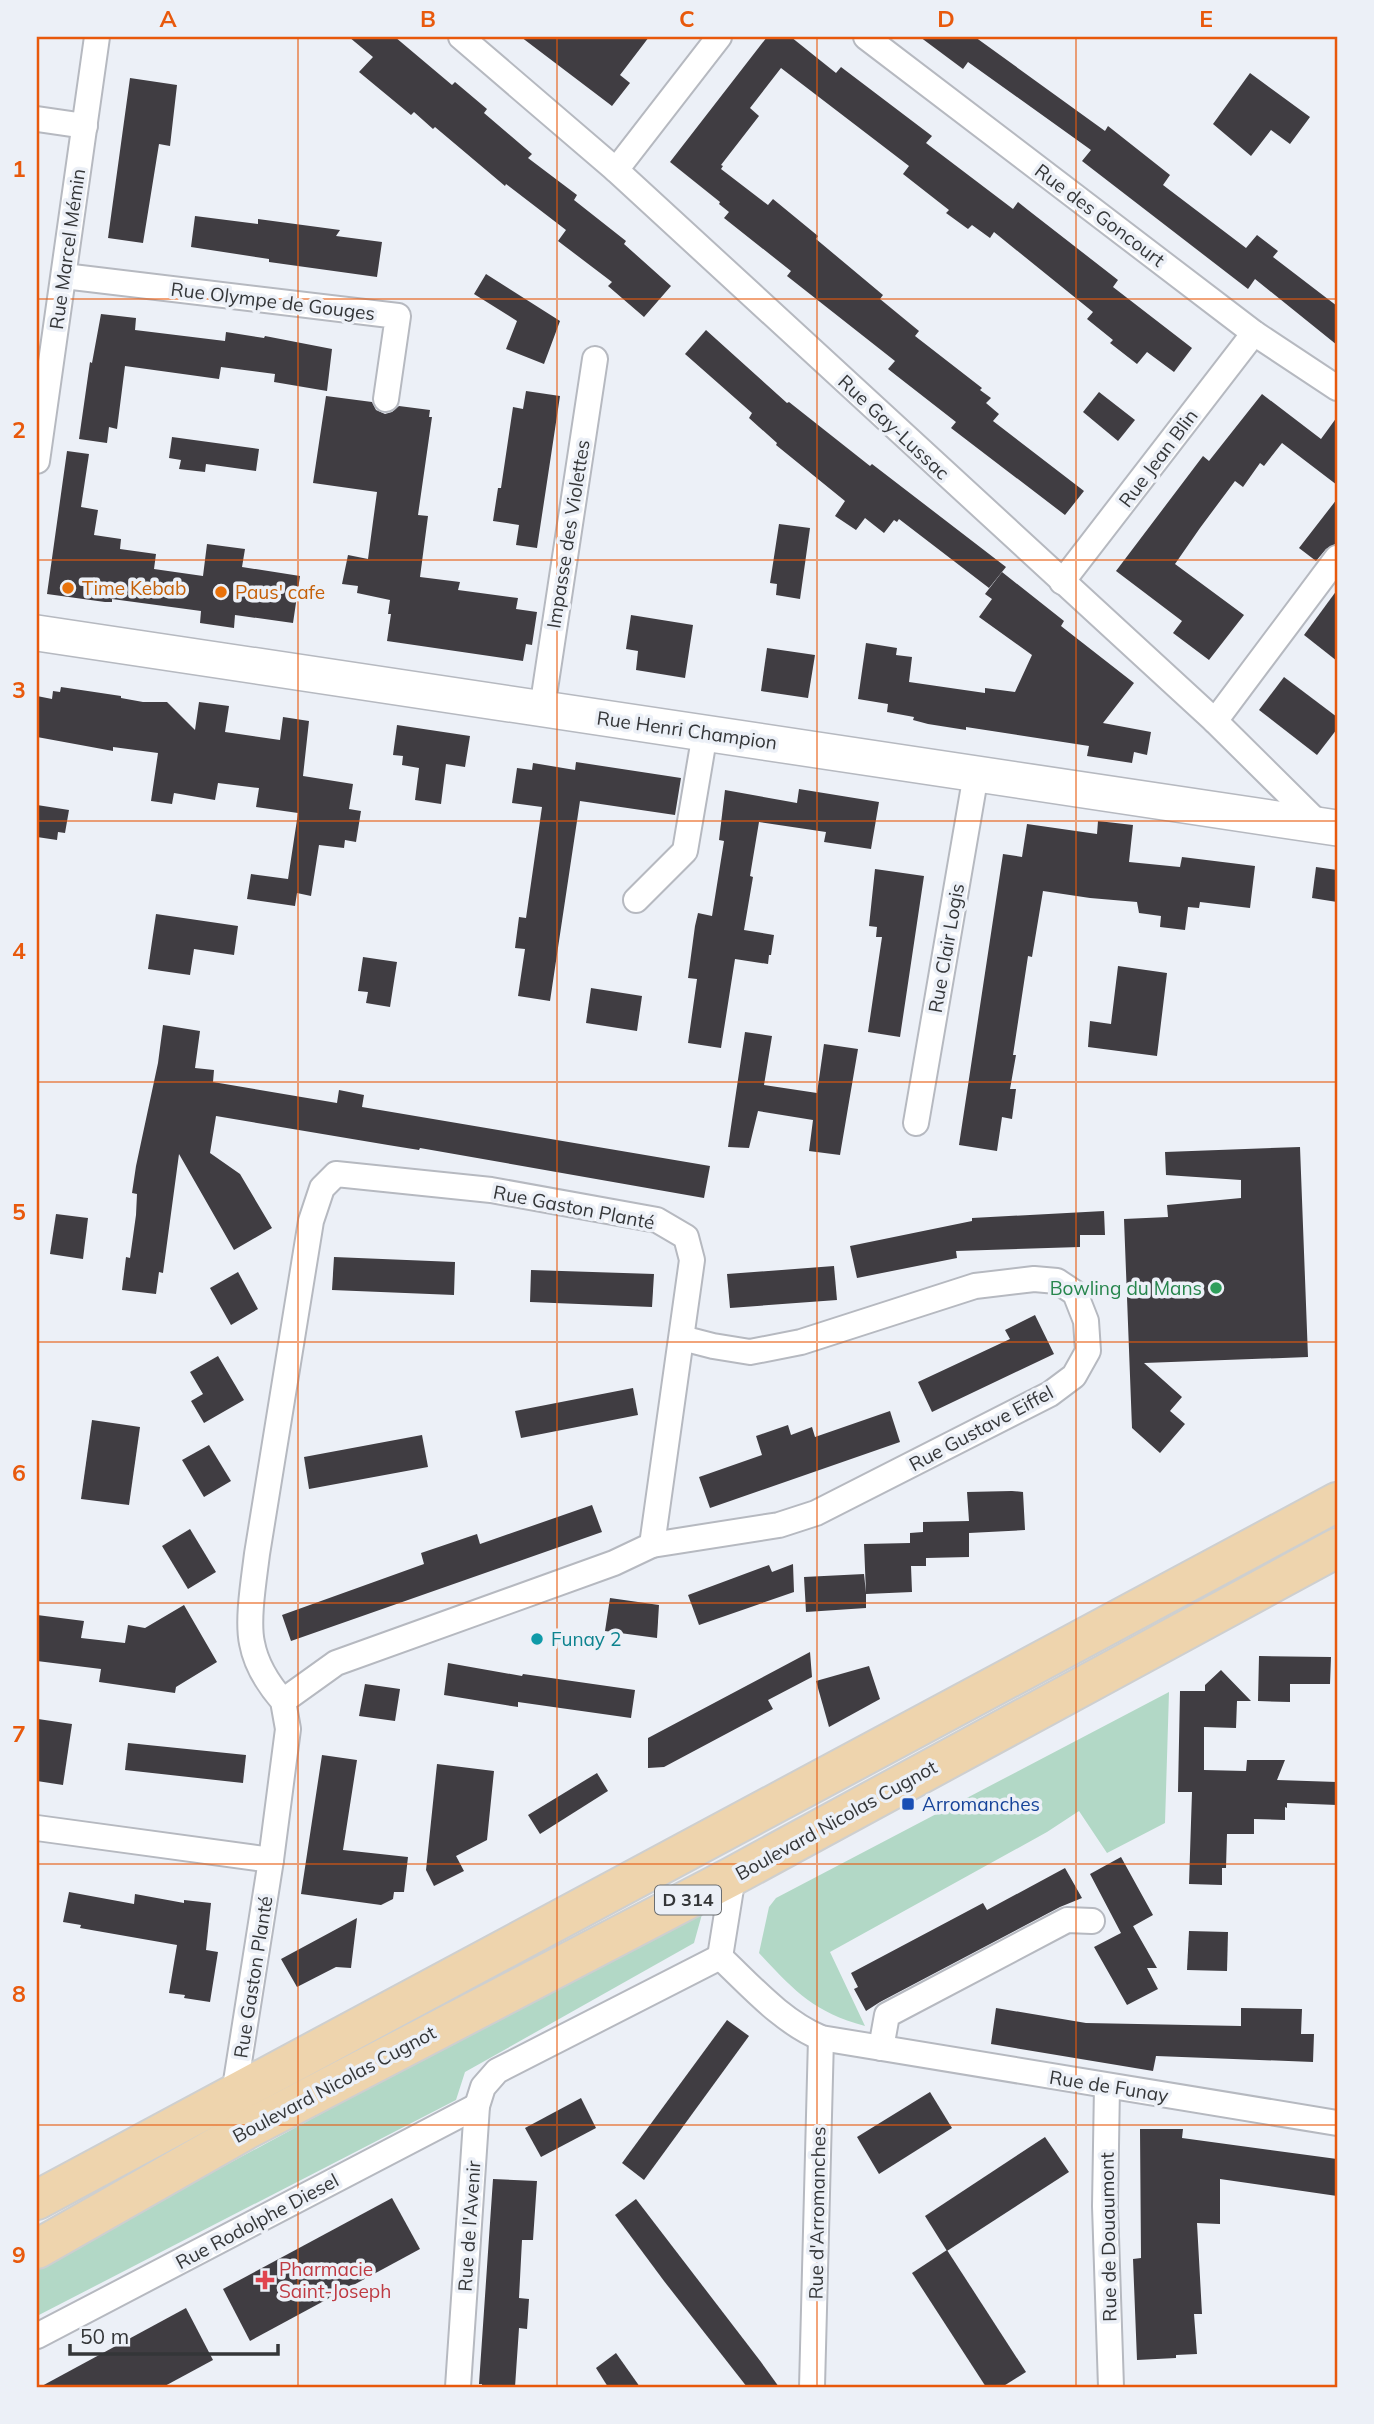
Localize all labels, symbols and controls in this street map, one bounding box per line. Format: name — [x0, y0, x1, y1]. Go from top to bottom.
text: A — [159, 4, 177, 33]
text: B — [420, 4, 436, 33]
text: C — [679, 4, 695, 33]
text: D — [937, 4, 955, 33]
text: E — [1199, 4, 1213, 33]
text: 1 — [12, 154, 26, 183]
street label: Rue des Goncourt — [1030, 158, 1170, 272]
street label: Rue Marcel Mémin — [44, 167, 90, 331]
street label: Rue Olympe de Gouges — [169, 277, 377, 325]
street label: Rue Gay-Lussac — [833, 369, 955, 485]
street label: Rue Jean Blin — [1113, 404, 1203, 512]
text: 2 — [12, 415, 26, 444]
street label: Impasse des Violettes — [541, 438, 595, 630]
place label: Time Kebab — [82, 576, 186, 600]
marker: Time Kebab — [60, 580, 76, 596]
place label: Paus' cafe — [235, 580, 325, 604]
marker: Paus' cafe — [213, 584, 229, 600]
text: 3 — [12, 675, 26, 704]
street label: Rue Henri Champion — [595, 705, 779, 755]
street label: Rue Clair Logis — [923, 881, 969, 1015]
text: 4 — [12, 936, 26, 965]
street label: Rue Gaston Planté — [491, 1180, 657, 1234]
text: 5 — [12, 1197, 26, 1226]
place label: Bowling du Mans — [1050, 1276, 1202, 1300]
marker: Bowling du Mans — [1208, 1280, 1224, 1296]
street label: Rue Gustave Eiffel — [905, 1380, 1057, 1476]
text: 6 — [12, 1458, 26, 1487]
place label: Funay 2 — [551, 1627, 621, 1651]
marker: Funay 2 — [529, 1631, 545, 1647]
text: 7 — [12, 1719, 26, 1748]
street label: Boulevard Nicolas Cugnot — [731, 1754, 941, 1885]
place label: Arromanches — [922, 1792, 1040, 1816]
marker: Arromanches — [900, 1796, 916, 1812]
road number: D 314 — [655, 1886, 721, 1914]
street label: Rue Gaston Planté — [228, 1894, 278, 2060]
text: 8 — [12, 1979, 26, 2008]
street label: Boulevard Nicolas Cugnot — [228, 2020, 440, 2148]
street label: Rue de Funay — [1048, 2065, 1170, 2107]
street label: Rue d'Arromanches — [803, 2126, 831, 2300]
street label: Rue de Douaumont — [1095, 2152, 1121, 2322]
street label: Rue de l'Avenir — [452, 2160, 486, 2292]
street label: Rue Rodolphe Diesel — [171, 2168, 343, 2274]
text: 9 — [12, 2240, 26, 2269]
place label: Pharmacie Saint-Joseph — [279, 2257, 391, 2303]
marker: Pharmacie Saint-Joseph — [257, 2272, 273, 2288]
scale bar — [70, 2312, 278, 2356]
text: 50 m — [80, 2323, 129, 2349]

